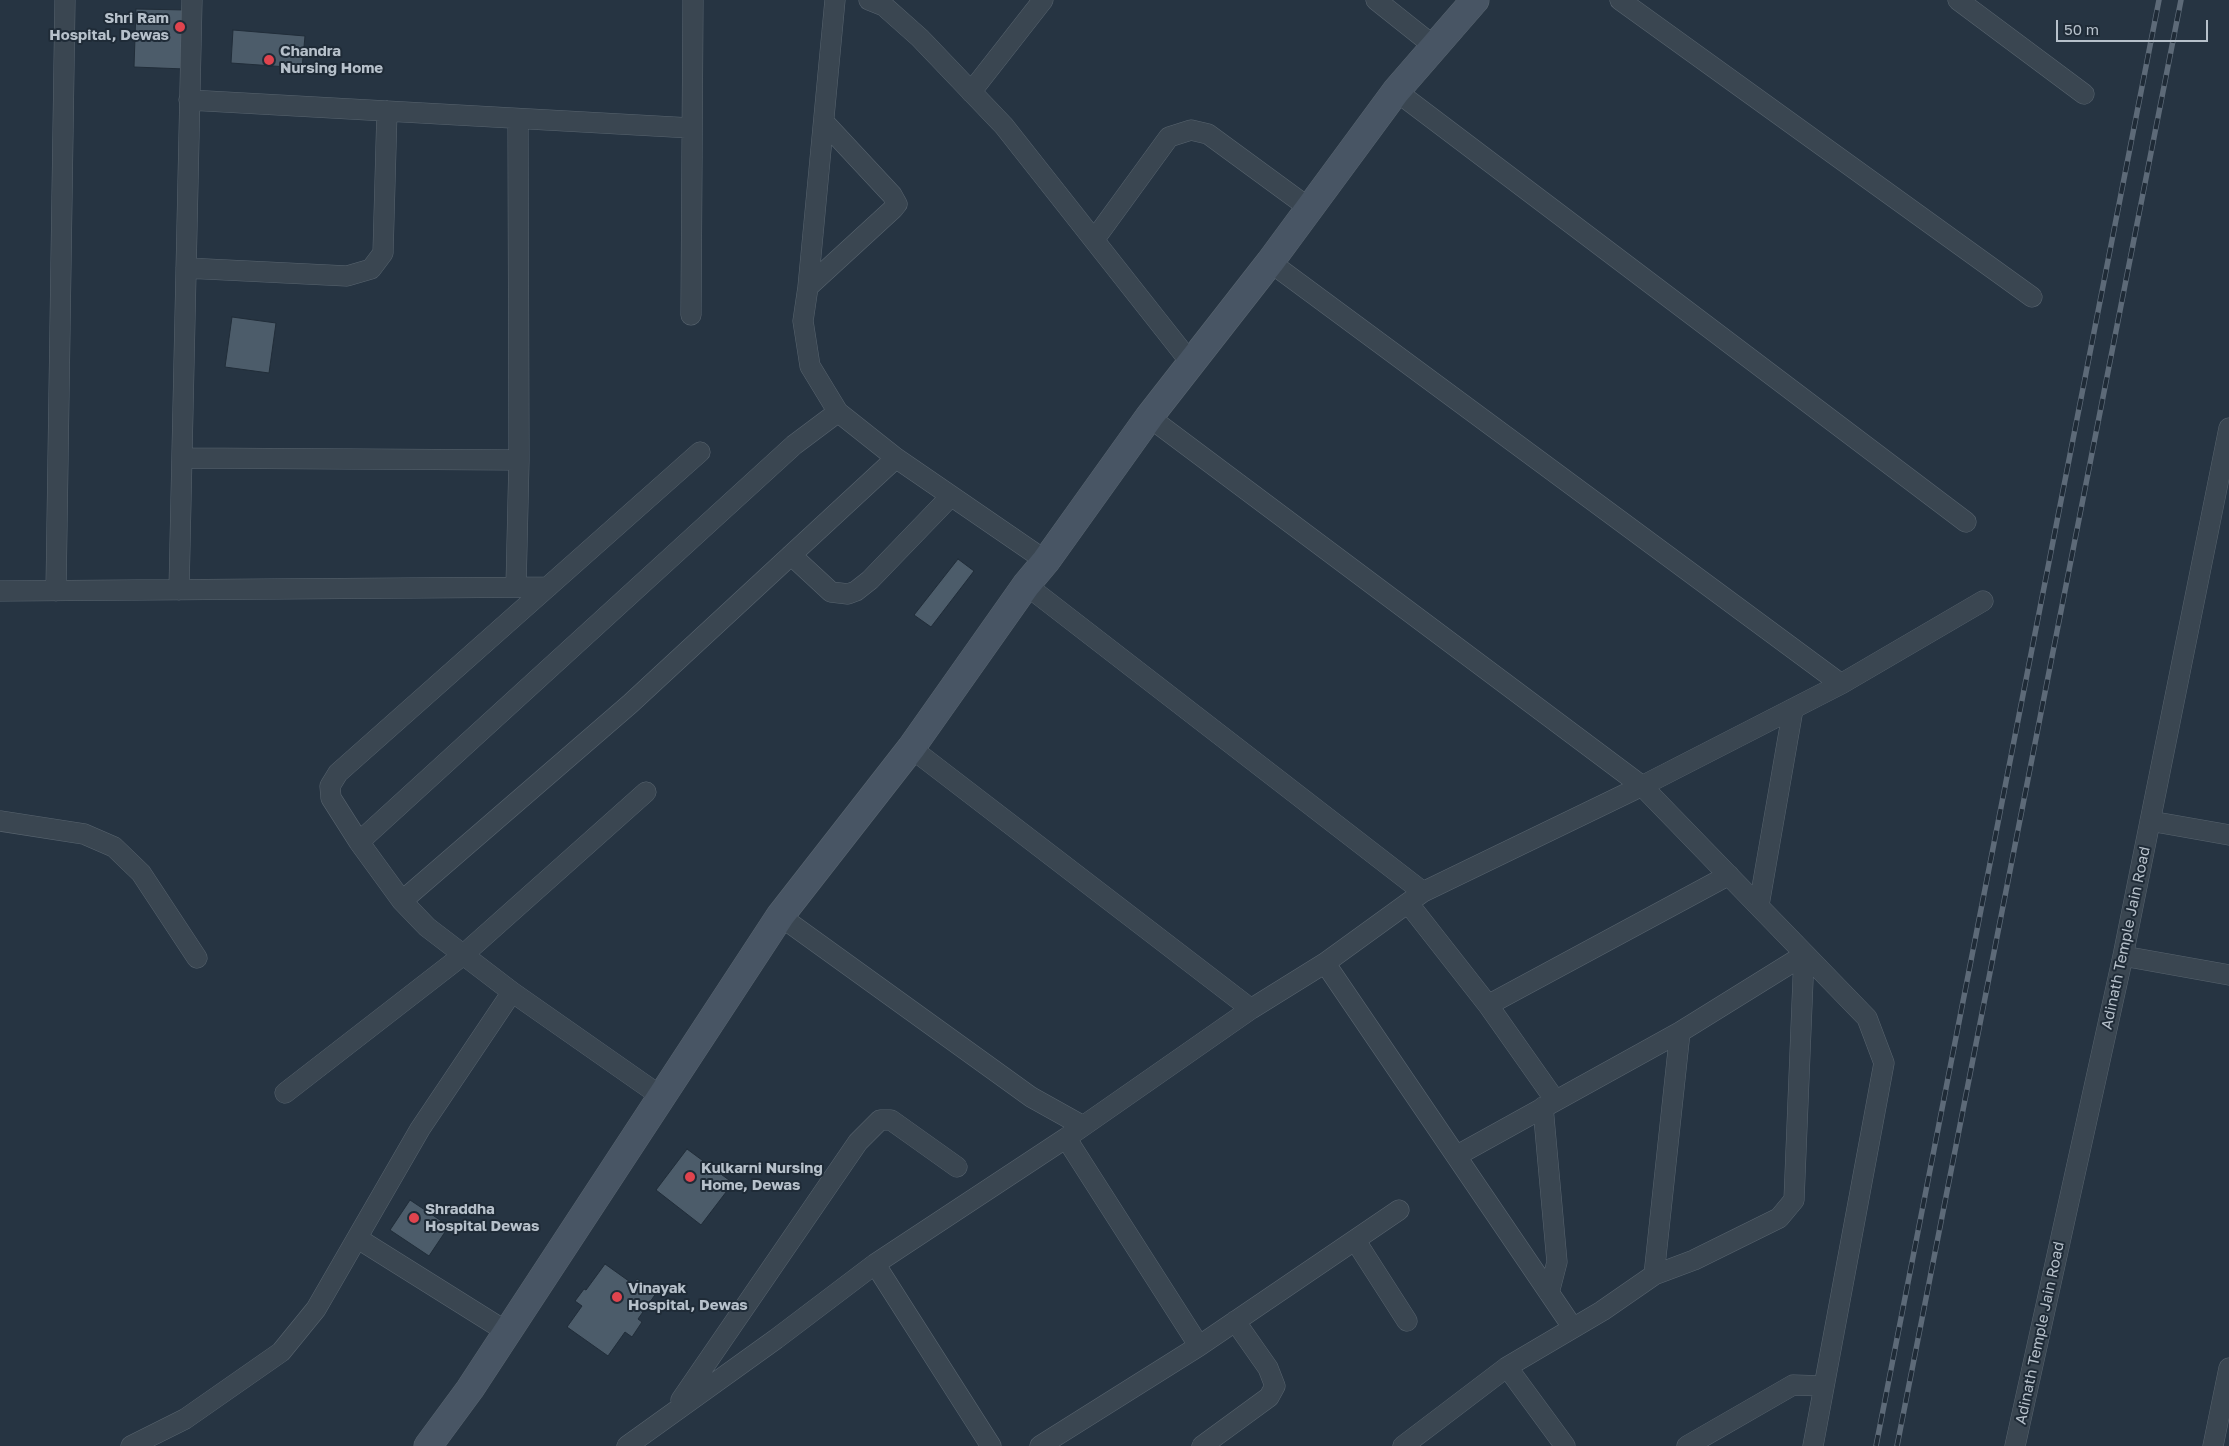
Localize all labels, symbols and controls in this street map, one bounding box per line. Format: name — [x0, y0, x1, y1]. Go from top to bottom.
place label: Shri Ram Hospital, Dewas — [49, 9, 169, 44]
scale bar — [2059, 10, 2212, 42]
marker: Shri Ram Hospital, Dewas — [173, 20, 187, 34]
text: 50 m — [2064, 20, 2099, 38]
place label: Chandra Nursing Home — [280, 42, 383, 77]
marker: Chandra Nursing Home — [262, 53, 276, 67]
street label: Adinath Temple Jain Road — [2098, 845, 2154, 1031]
place label: Kulkarni Nursing Home, Dewas — [701, 1159, 823, 1194]
marker: Kulkarni Nursing Home, Dewas — [683, 1170, 697, 1184]
place label: Shraddha Hospital Dewas — [425, 1200, 539, 1235]
marker: Shraddha Hospital Dewas — [407, 1211, 421, 1225]
street label: Adinath Temple Jain Road — [2012, 1240, 2068, 1426]
place label: Vinayak Hospital, Dewas — [628, 1279, 748, 1314]
marker: Vinayak Hospital, Dewas — [610, 1290, 624, 1304]

